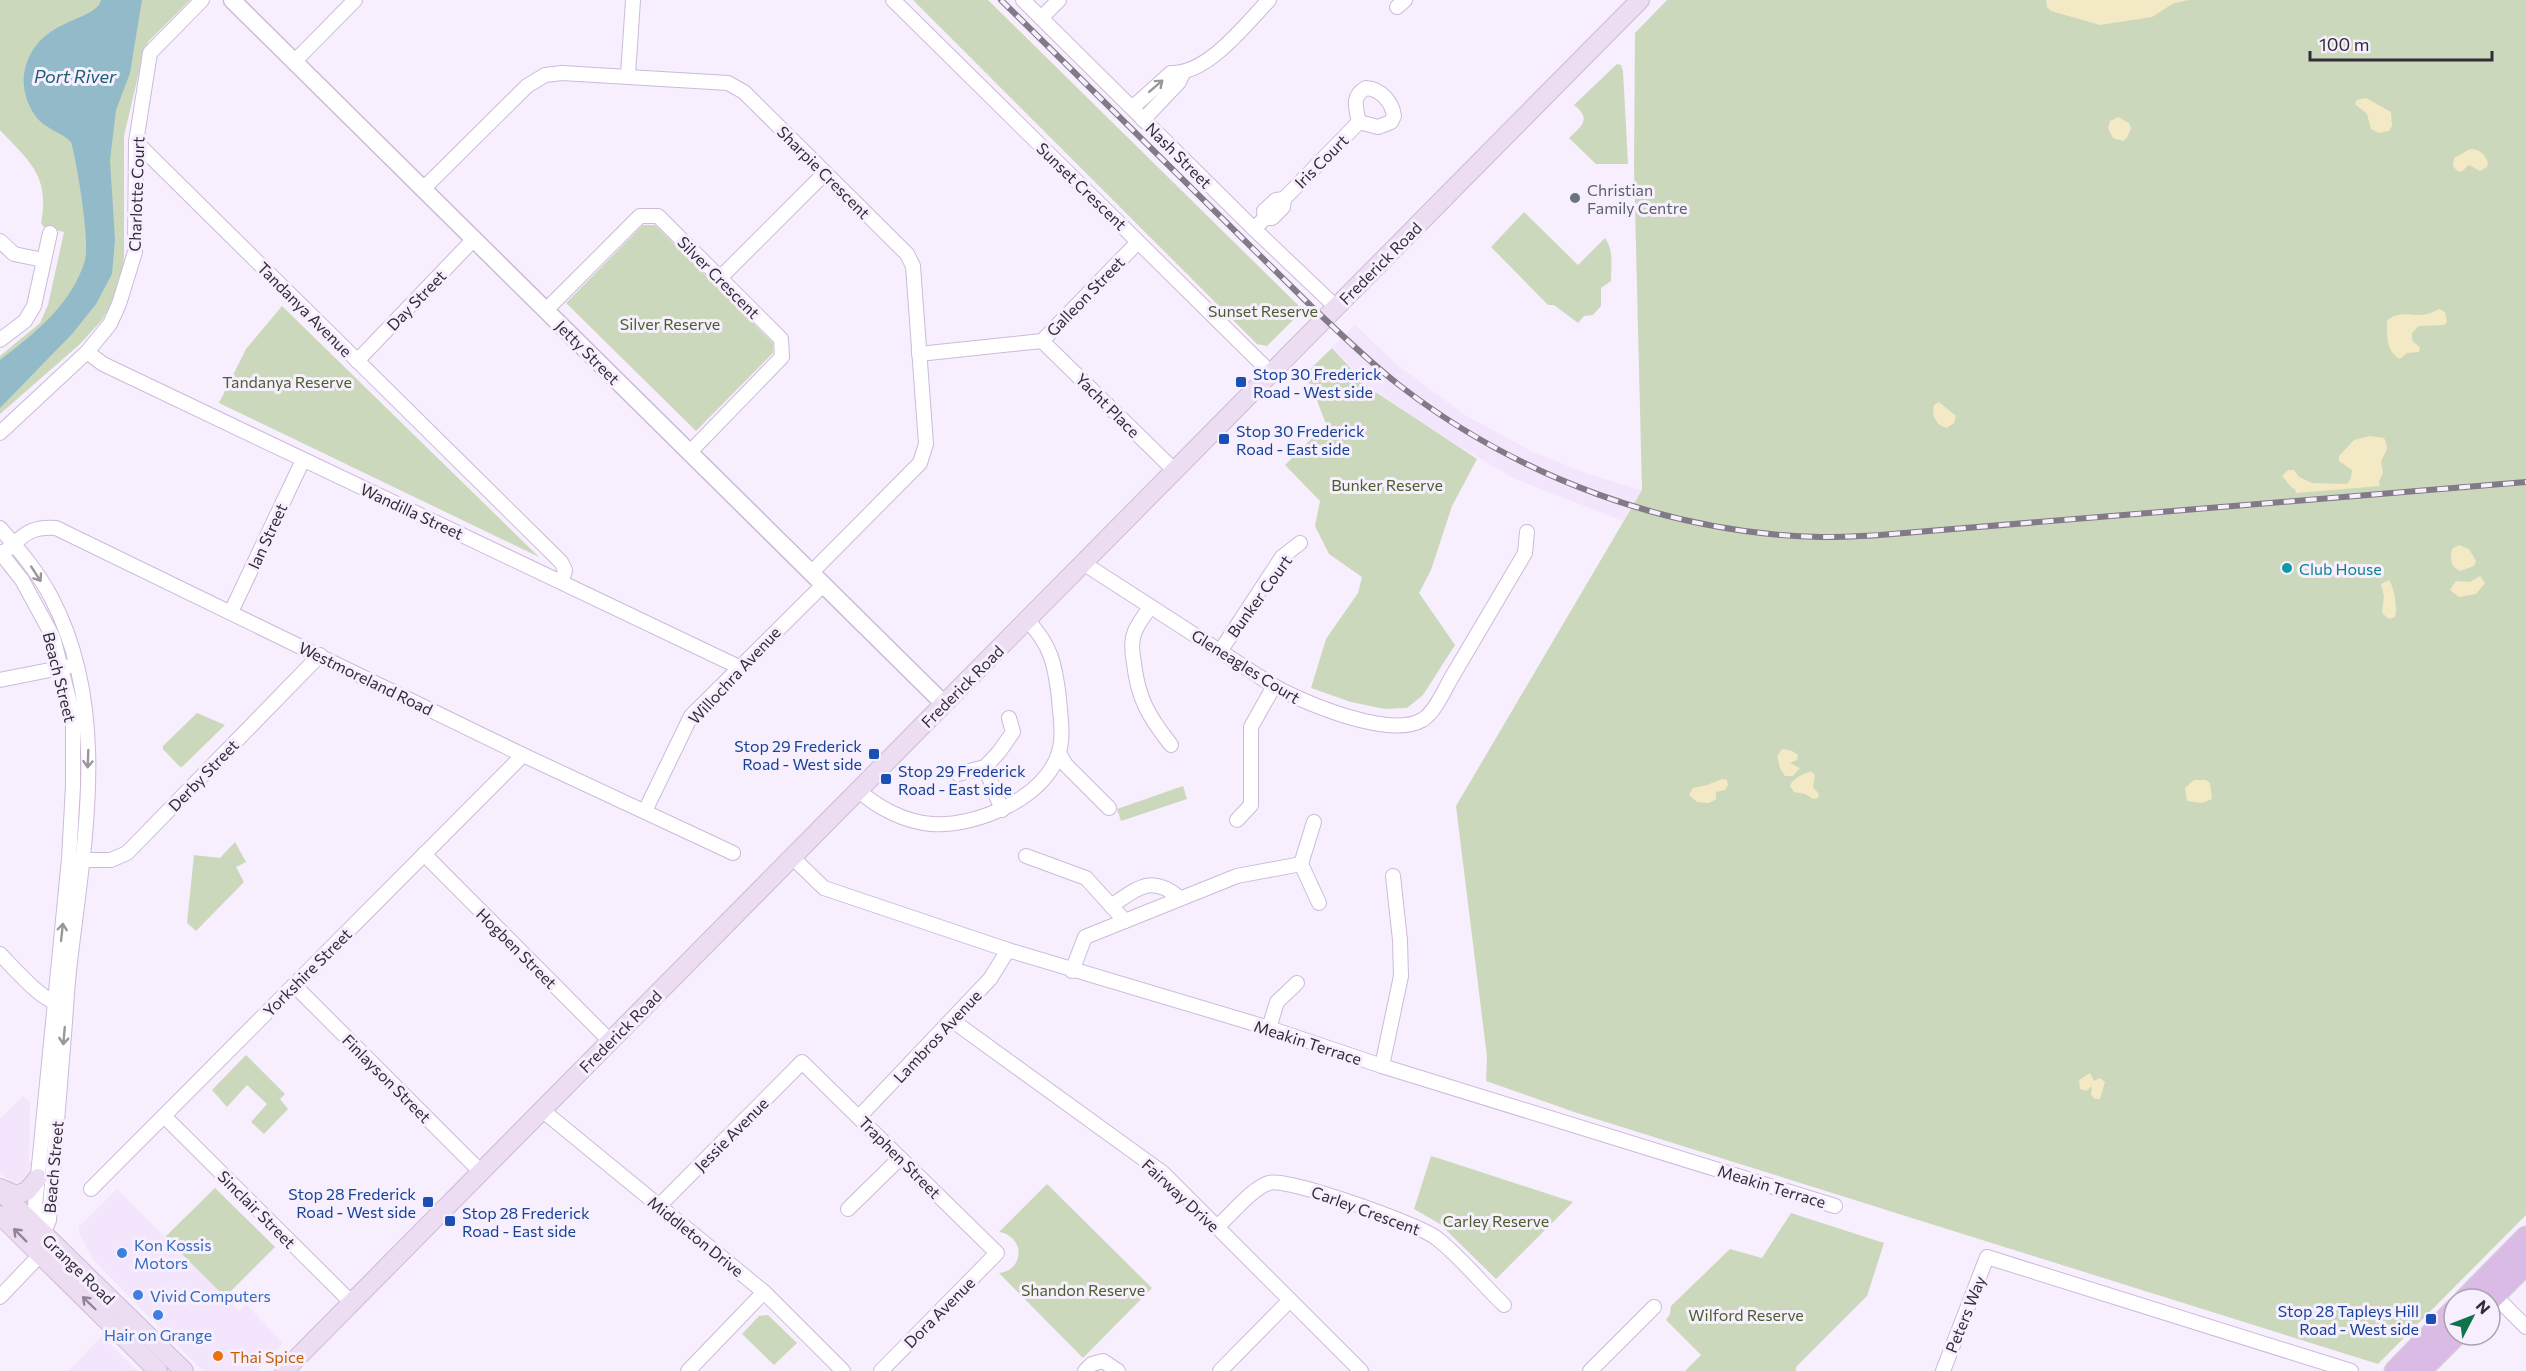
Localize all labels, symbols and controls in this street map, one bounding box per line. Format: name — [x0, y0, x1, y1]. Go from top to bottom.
scale bar — [2310, 24, 2492, 62]
text: 100 m — [2319, 33, 2369, 55]
water label: Port River — [34, 65, 117, 87]
one-way arrow — [1148, 79, 1163, 93]
street label: Nash Street — [1142, 118, 1216, 192]
street label: Sharpie Crescent — [774, 122, 875, 223]
street label: Iris Court — [1290, 130, 1352, 192]
street label: Charlotte Court — [124, 136, 148, 252]
street label: Sunset Crescent — [1033, 138, 1131, 234]
place label: Christian Family Centre — [1587, 180, 1687, 217]
marker: Christian Family Centre — [1568, 191, 1582, 205]
street label: Frederick Road — [1335, 218, 1425, 308]
street label: Silver Crescent — [674, 232, 764, 322]
street label: Galleon Street — [1042, 252, 1128, 340]
street label: Tandanya Avenue — [254, 258, 356, 360]
street label: Day Street — [383, 266, 450, 334]
park label: Sunset Reserve — [1208, 301, 1318, 320]
park label: Silver Reserve — [620, 314, 720, 333]
street label: Jetty Street — [552, 316, 624, 388]
place label: Stop 30 Frederick Road - West side — [1253, 364, 1382, 401]
street label: Yacht Place — [1072, 369, 1144, 441]
park label: Tandanya Reserve — [222, 372, 352, 391]
marker: Stop 30 Frederick Road - West side — [1234, 375, 1248, 389]
place label: Stop 30 Frederick Road - East side — [1236, 421, 1365, 458]
marker: Stop 30 Frederick Road - East side — [1217, 432, 1231, 446]
park label: Bunker Reserve — [1331, 475, 1443, 494]
street label: Wandilla Street — [358, 479, 467, 543]
street label: Ian Street — [244, 500, 291, 572]
street label: Bunker Court — [1223, 551, 1295, 641]
place label: Club House — [2299, 559, 2382, 578]
marker: Club House — [2280, 561, 2294, 575]
one-way arrow — [31, 565, 43, 582]
street label: Willochra Avenue — [684, 622, 784, 728]
street label: Gleneagles Court — [1188, 625, 1304, 707]
street label: Beach Street — [40, 630, 81, 725]
street label: Westmoreland Road — [296, 637, 436, 719]
street label: Frederick Road — [917, 641, 1007, 731]
street label: Derby Street — [164, 735, 242, 815]
place label: Stop 29 Frederick Road - West side — [734, 736, 862, 773]
marker: Stop 29 Frederick Road - West side — [867, 747, 881, 761]
one-way arrow — [82, 748, 94, 768]
place label: Stop 29 Frederick Road - East side — [898, 761, 1026, 798]
marker: Stop 29 Frederick Road - East side — [879, 772, 893, 786]
street label: Hogben Street — [473, 904, 561, 992]
one-way arrow — [57, 922, 68, 942]
street label: Yorkshire Street — [259, 924, 355, 1020]
street label: Frederick Road — [575, 986, 665, 1076]
street label: Lambros Avenue — [889, 986, 985, 1086]
street label: Meakin Terrace — [1252, 1016, 1364, 1068]
one-way arrow — [58, 1026, 69, 1046]
street label: Finlayson Street — [339, 1030, 435, 1126]
street label: Jessie Avenue — [690, 1093, 772, 1175]
street label: Traphen Street — [855, 1112, 945, 1202]
street label: Beach Street — [40, 1120, 67, 1214]
street label: Fairway Drive — [1138, 1154, 1224, 1236]
street label: Meakin Terrace — [1716, 1161, 1828, 1211]
street label: Sinclair Street — [214, 1166, 300, 1252]
street label: Carley Crescent — [1309, 1182, 1423, 1239]
place label: Stop 28 Frederick Road - West side — [288, 1184, 416, 1221]
street label: Middleton Drive — [644, 1192, 748, 1280]
marker: Stop 28 Frederick Road - West side — [421, 1195, 435, 1209]
place label: Stop 28 Frederick Road - East side — [462, 1203, 590, 1240]
park label: Carley Reserve — [1443, 1211, 1549, 1230]
marker: Stop 28 Frederick Road - East side — [443, 1214, 457, 1228]
one-way arrow — [13, 1228, 28, 1242]
street label: Grange Road — [39, 1230, 119, 1308]
place label: Kon Kossis Motors — [134, 1235, 211, 1272]
marker: Kon Kossis Motors — [115, 1246, 129, 1260]
street label: Dora Avenue — [900, 1273, 978, 1351]
street label: Peters Way — [1941, 1273, 1989, 1355]
park label: Shandon Reserve — [1021, 1280, 1145, 1299]
place label: Vivid Computers — [150, 1286, 271, 1305]
north arrow — [2442, 1287, 2502, 1347]
marker: Vivid Computers — [131, 1288, 145, 1302]
one-way arrow — [82, 1296, 97, 1310]
text: N — [2472, 1296, 2495, 1317]
place label: Stop 28 Tapleys Hill Road - West side — [2278, 1301, 2419, 1338]
park label: Wilford Reserve — [1688, 1305, 1804, 1324]
marker: Hair on Grange — [151, 1308, 165, 1322]
marker: Stop 28 Tapleys Hill Road - West side — [2424, 1312, 2438, 1326]
place label: Hair on Grange — [104, 1325, 212, 1344]
place label: Thai Spice — [230, 1347, 304, 1366]
marker: Thai Spice — [211, 1349, 225, 1363]

